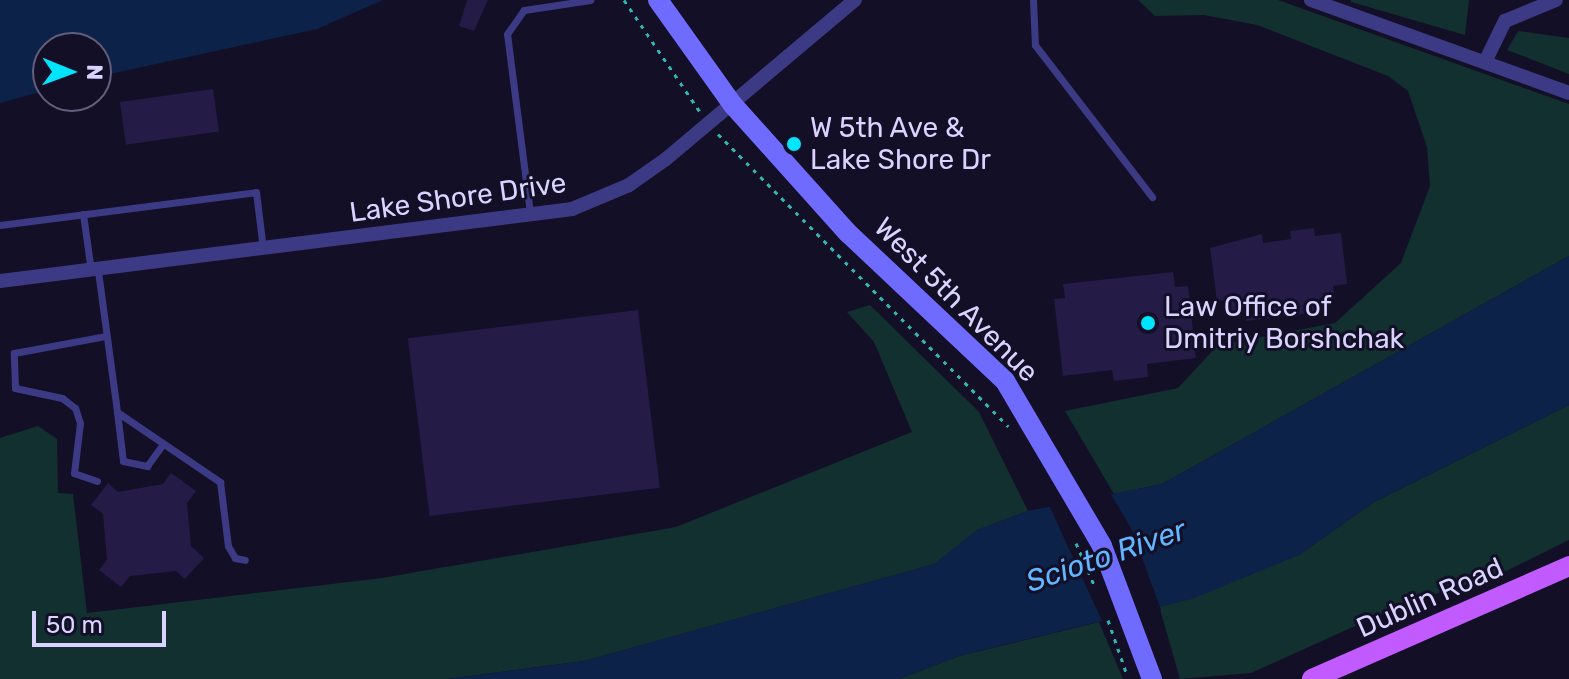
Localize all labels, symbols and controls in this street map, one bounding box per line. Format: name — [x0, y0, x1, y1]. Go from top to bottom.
north arrow — [32, 32, 112, 112]
text: N — [81, 64, 108, 81]
place label: W 5th Ave & Lake Shore Dr — [810, 111, 991, 177]
marker: W 5th Ave & Lake Shore Dr — [785, 135, 803, 153]
street label: Lake Shore Drive — [348, 166, 568, 230]
street label: West 5th Avenue — [867, 211, 1045, 389]
place label: Law Office of Dmitriy Borshchak — [1164, 290, 1405, 356]
marker: Law Office of Dmitriy Borshchak — [1139, 314, 1157, 332]
water label: Scioto River — [1021, 512, 1191, 600]
street label: Dublin Road — [1352, 551, 1508, 645]
scale bar — [36, 595, 170, 645]
text: 50 m — [46, 611, 103, 639]

